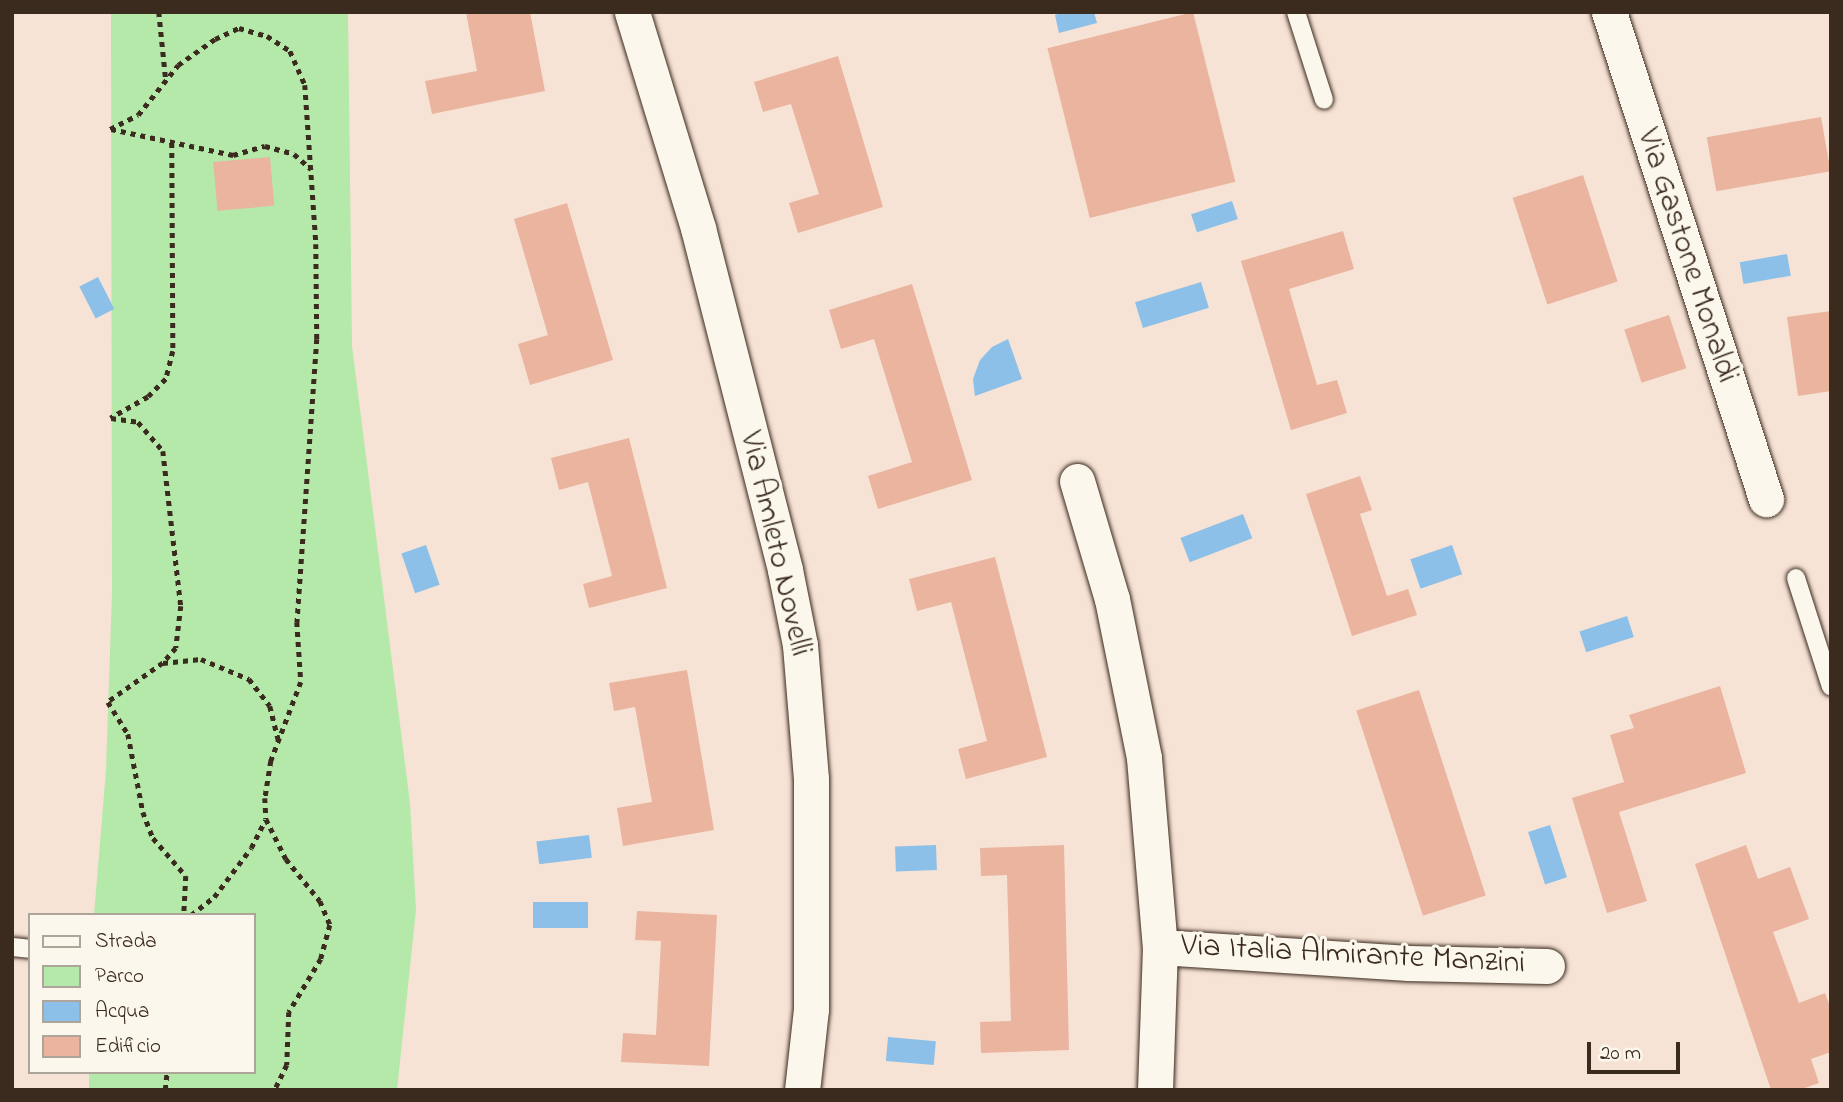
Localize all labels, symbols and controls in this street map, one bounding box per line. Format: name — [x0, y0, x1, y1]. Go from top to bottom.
street label: Via Gastone Monaldi — [1627, 124, 1745, 388]
street label: Via Amleto Novelli — [729, 428, 819, 660]
legend — [28, 913, 256, 1074]
text: Strada — [95, 927, 157, 957]
street label: Via Italia Almirante Manzini — [1180, 928, 1526, 984]
text: Parco — [95, 962, 144, 992]
text: Acqua — [95, 997, 149, 1027]
scale bar — [1591, 1028, 1684, 1072]
text: Edificio — [95, 1032, 161, 1062]
text: 20 m — [1600, 1039, 1641, 1069]

